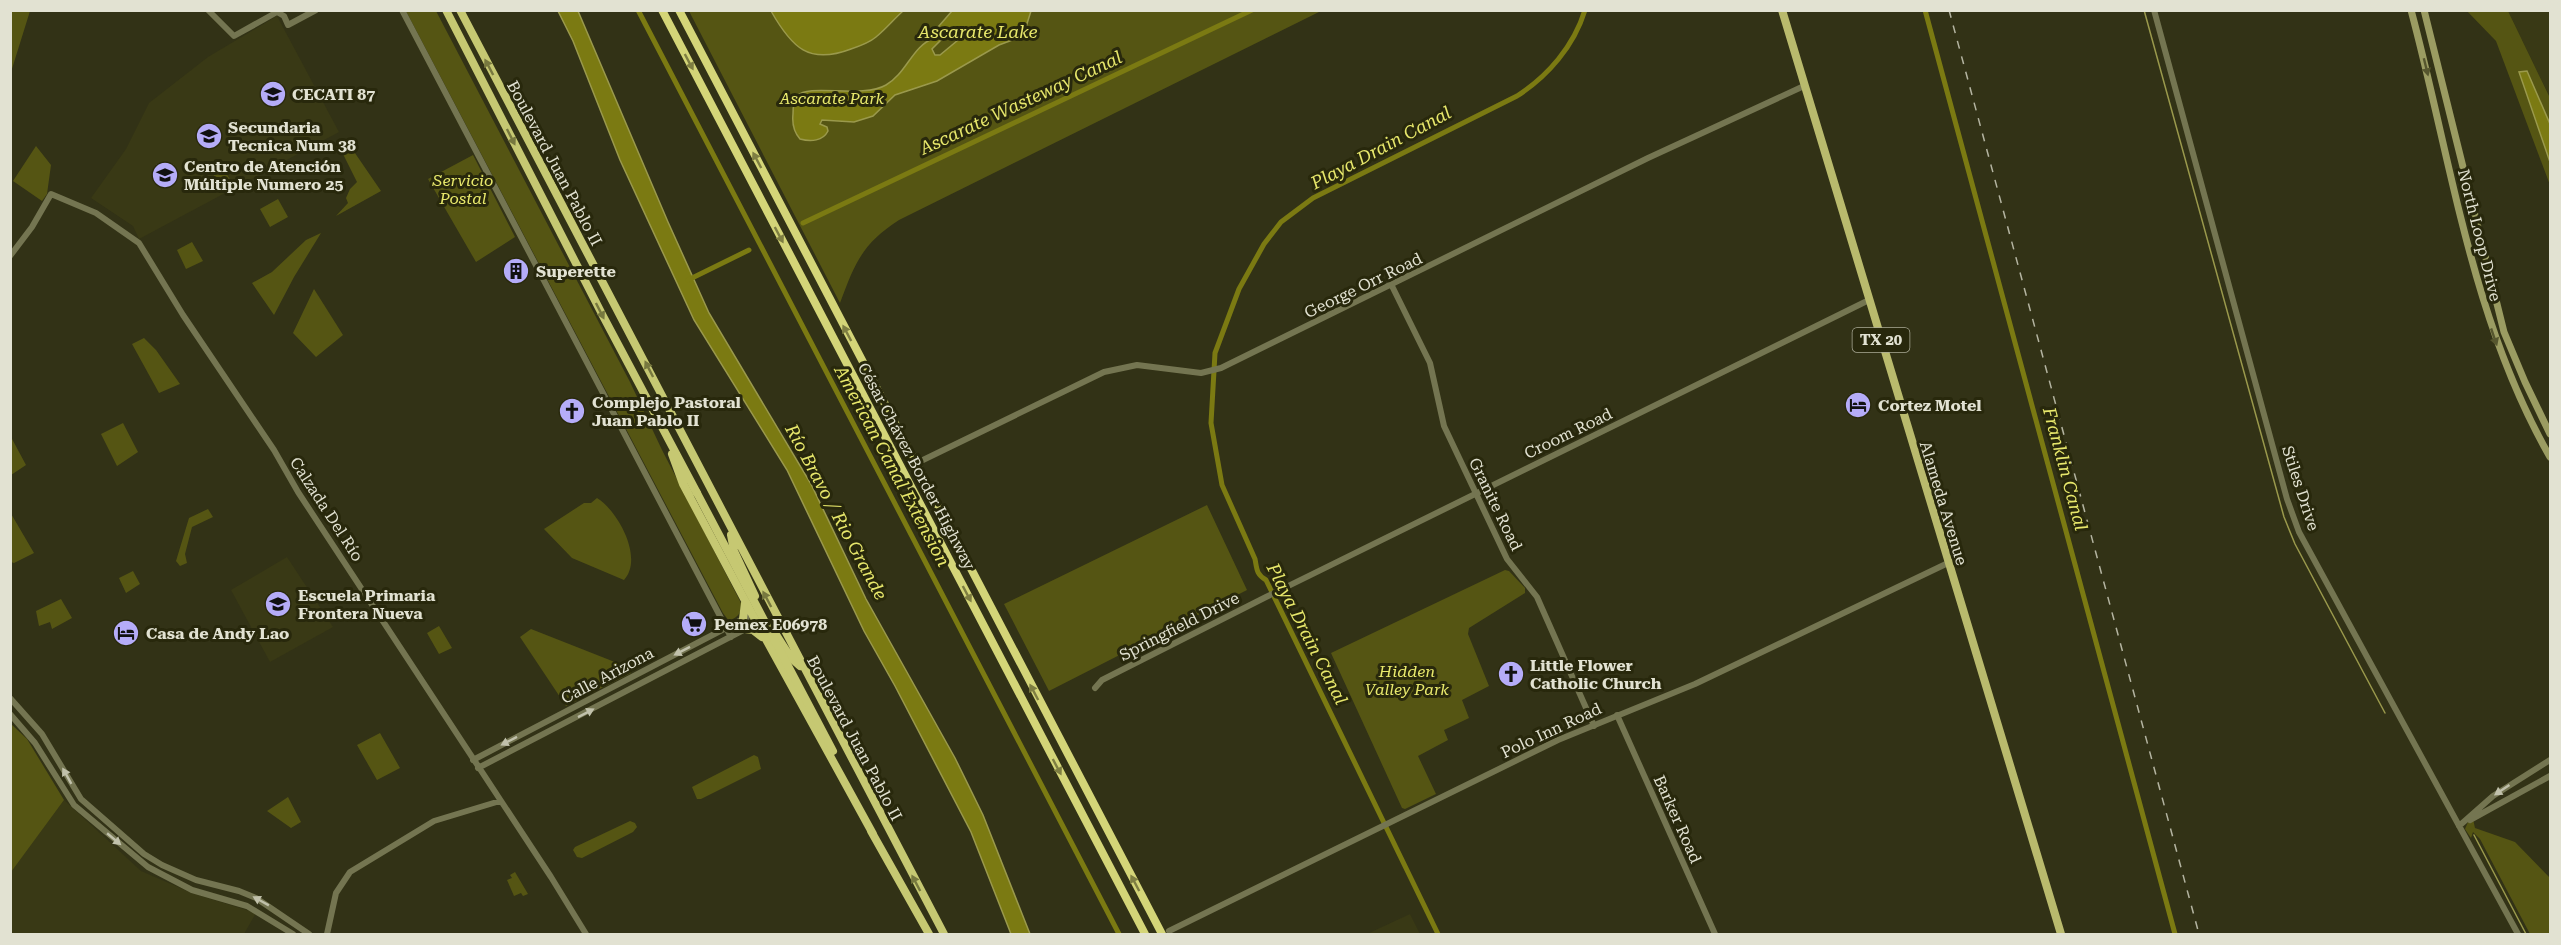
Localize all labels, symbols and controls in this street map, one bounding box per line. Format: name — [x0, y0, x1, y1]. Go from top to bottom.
water label: Ascarate Lake — [917, 21, 1038, 42]
water label: Ascarate Wasteway Canal — [916, 46, 1125, 159]
one-way arrow — [684, 54, 694, 71]
one-way arrow — [484, 58, 494, 75]
one-way arrow — [2421, 58, 2431, 76]
street label: Boulevard Juan Pablo II — [503, 78, 606, 249]
school or university icon: CECATI 87 — [258, 79, 288, 109]
place label: CECATI 87 — [292, 85, 375, 104]
park label: Ascarate Park — [779, 89, 885, 108]
water label: Playa Drain Canal — [1306, 102, 1454, 194]
place label: Secundaria Tecnica Num 38 — [228, 118, 356, 155]
school or university icon: Secundaria Tecnica Num 38 — [194, 121, 224, 151]
one-way arrow — [506, 129, 516, 146]
one-way arrow — [752, 151, 761, 168]
place label: Centro de Atención Múltiple Numero 25 — [184, 157, 343, 194]
school or university icon: Centro de Atención Múltiple Numero 25 — [150, 160, 180, 190]
street label: North Loop Drive — [2454, 167, 2505, 303]
park label: Servicio Postal — [432, 171, 493, 208]
one-way arrow — [774, 227, 784, 244]
street label: George Orr Road — [1301, 249, 1425, 322]
building icon: Superette — [501, 256, 531, 286]
place label: Superette — [536, 262, 616, 281]
one-way arrow — [595, 302, 605, 319]
one-way arrow — [842, 324, 852, 341]
road number: TX 20 — [1852, 328, 1910, 352]
one-way arrow — [2490, 328, 2500, 346]
street label: César Chávez Border Highway — [854, 360, 980, 573]
one-way arrow — [644, 361, 653, 378]
water label: American Canal Extension — [830, 361, 954, 570]
hotel icon: Cortez Motel — [1843, 390, 1873, 420]
place label: Complejo Pastoral Juan Pablo II — [592, 393, 742, 430]
church icon: Complejo Pastoral Juan Pablo II — [557, 396, 587, 426]
place label: Cortez Motel — [1878, 396, 1982, 415]
street label: Croom Road — [1521, 404, 1615, 463]
water label: Franklin Canal — [2039, 404, 2092, 533]
water label: Río Bravo / Rio Grande — [781, 420, 892, 603]
street label: Alameda Avenue — [1916, 439, 1972, 568]
street label: Stiles Drive — [2278, 443, 2323, 533]
street label: Calzada Del Río — [286, 454, 367, 565]
street label: Granite Road — [1465, 455, 1526, 554]
water label: Playa Drain Canal — [1262, 559, 1352, 708]
place label: Escuela Primaria Frontera Nueva — [298, 586, 436, 623]
one-way arrow — [962, 586, 972, 603]
street label: Springfield Drive — [1116, 588, 1243, 665]
school or university icon: Escuela Primaria Frontera Nueva — [263, 589, 293, 619]
one-way arrow — [762, 590, 772, 607]
supermarket icon: Pemex E06978 — [679, 609, 709, 639]
place label: Pemex E06978 — [714, 615, 827, 634]
hotel icon: Casa de Andy Lao — [111, 618, 141, 648]
place label: Casa de Andy Lao — [146, 624, 289, 643]
street label: Calle Arizona — [558, 643, 657, 708]
one-way arrow — [673, 645, 691, 655]
street label: Boulevard Juan Pablo II — [803, 653, 906, 824]
place label: Little Flower Catholic Church — [1530, 656, 1662, 693]
church icon: Little Flower Catholic Church — [1496, 659, 1526, 689]
park label: Hidden Valley Park — [1365, 662, 1449, 699]
one-way arrow — [1029, 683, 1039, 700]
street label: Polo Inn Road — [1498, 699, 1604, 762]
one-way arrow — [578, 708, 595, 718]
one-way arrow — [501, 736, 518, 746]
one-way arrow — [1053, 758, 1062, 775]
one-way arrow — [62, 768, 72, 785]
street label: Barker Road — [1650, 772, 1705, 866]
one-way arrow — [2495, 784, 2511, 796]
one-way arrow — [106, 832, 121, 845]
one-way arrow — [911, 874, 921, 891]
one-way arrow — [1130, 874, 1140, 891]
one-way arrow — [252, 896, 269, 906]

